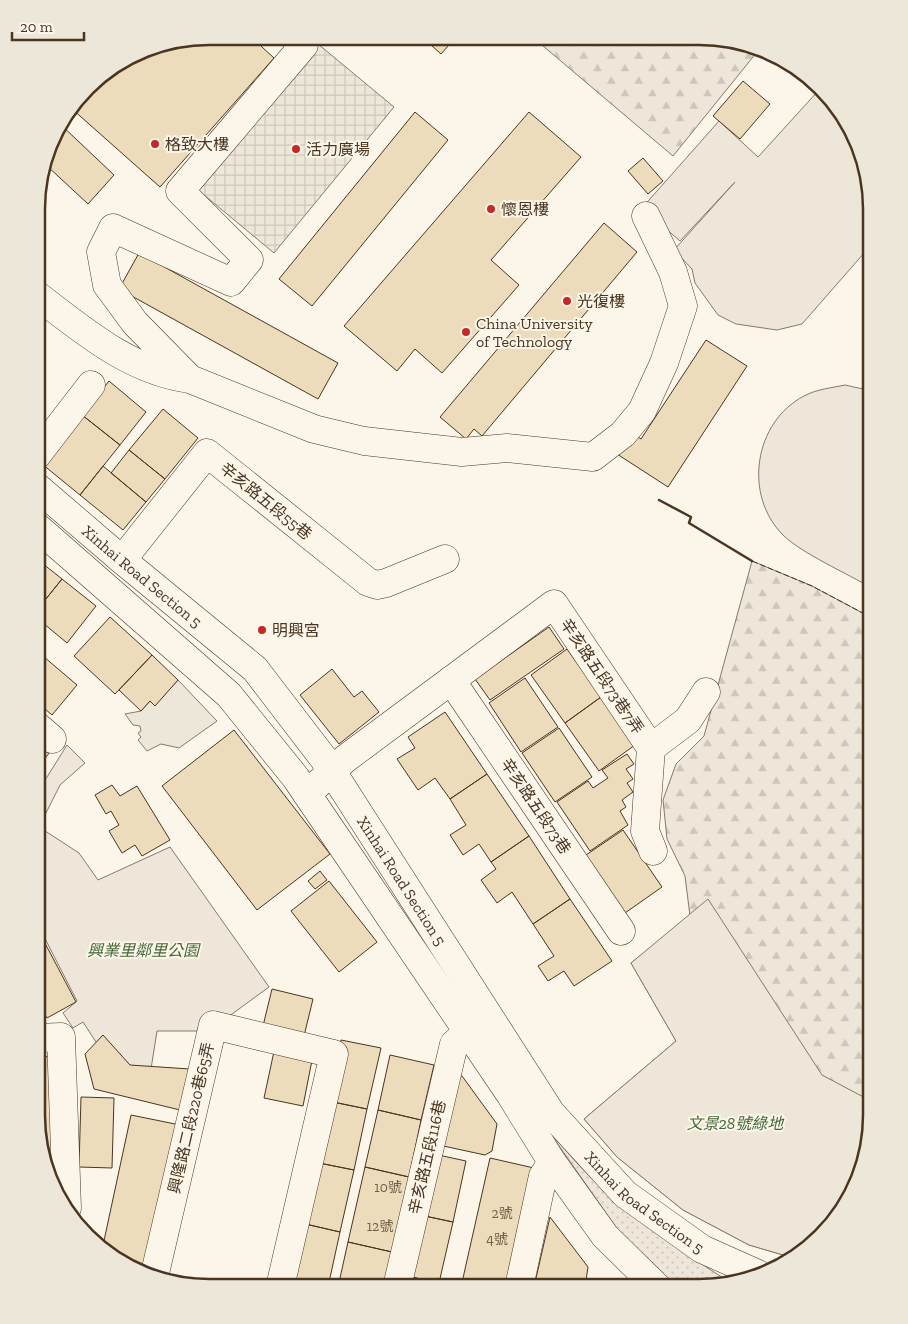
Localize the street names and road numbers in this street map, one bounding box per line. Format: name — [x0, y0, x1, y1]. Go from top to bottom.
street label: 辛亥路五段55巷 — [216, 458, 316, 544]
street label: Xinhai Road Section 5 — [79, 521, 206, 631]
street label: 辛亥路五段73巷7弄 — [556, 615, 648, 737]
street label: 辛亥路五段73巷 — [497, 755, 575, 857]
street label: Xinhai Road Section 5 — [354, 813, 450, 949]
street label: 興隆路二段220巷65弄 — [164, 1041, 218, 1195]
street label: 辛亥路五段116巷 — [405, 1098, 449, 1216]
street label: Xinhai Road Section 5 — [581, 1147, 708, 1257]

